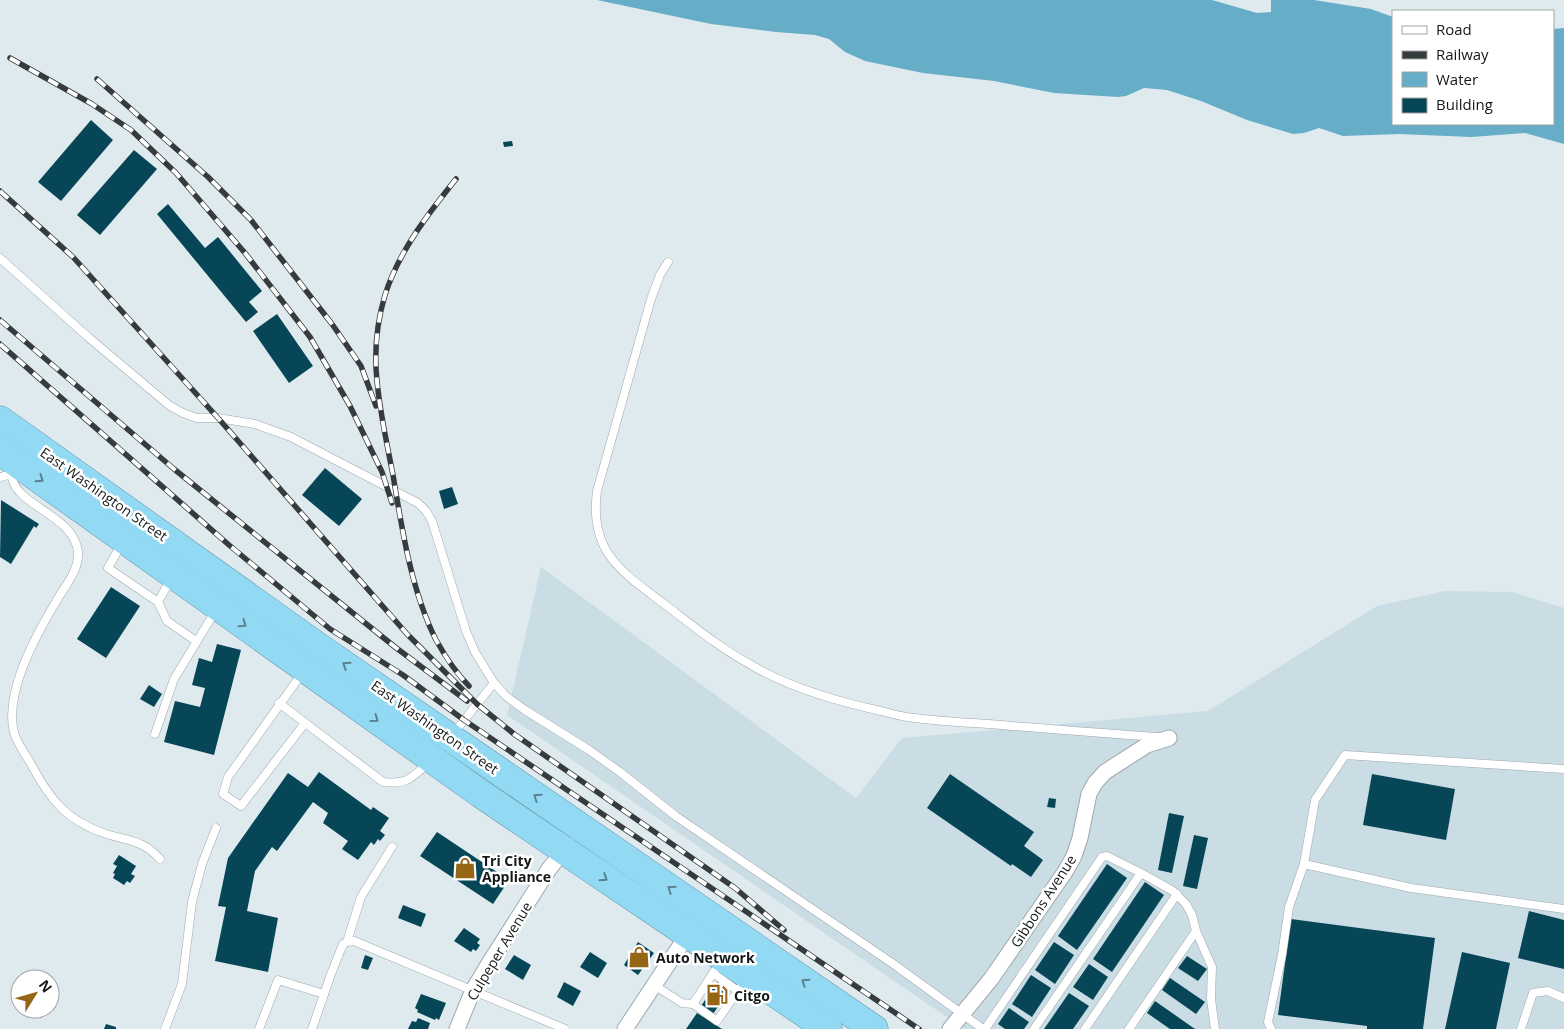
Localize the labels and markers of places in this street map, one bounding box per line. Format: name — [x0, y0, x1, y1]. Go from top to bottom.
place label: Tri City Appliance — [482, 851, 551, 886]
shop icon: Tri City Appliance — [452, 855, 478, 881]
shop icon: Auto Network — [626, 944, 652, 970]
place label: Auto Network — [656, 948, 755, 967]
fuel station icon: Citgo — [704, 982, 730, 1008]
place label: Citgo — [734, 986, 770, 1005]

